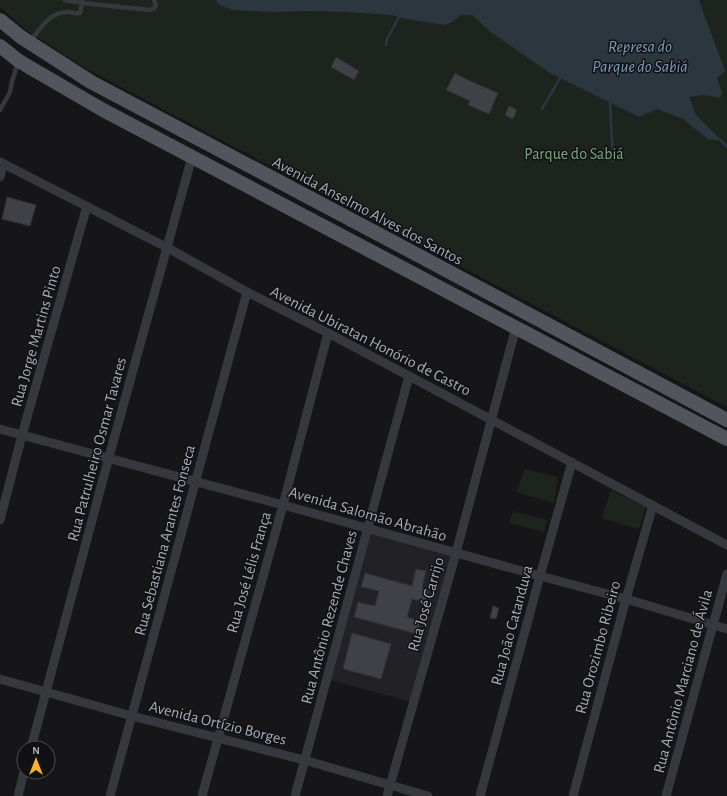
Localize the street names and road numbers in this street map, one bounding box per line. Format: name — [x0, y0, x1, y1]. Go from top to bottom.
street label: Avenida Anselmo Alves dos Santos — [270, 154, 465, 268]
street label: Rua Jorge Martins Pinto — [8, 264, 64, 409]
street label: Avenida Ubiratan Honório de Castro — [268, 283, 474, 399]
street label: Rua Patrulheiro Osmar Tavares — [65, 355, 129, 543]
street label: Rua Sebastiana Arantes Fonseca — [132, 443, 198, 637]
street label: Avenida Salomão Abrahão — [287, 484, 449, 544]
street label: Rua José Lélis França — [224, 510, 274, 635]
street label: Rua Antônio Rezende Chaves — [298, 529, 360, 706]
street label: Rua José Carrijo — [405, 555, 448, 653]
street label: Rua João Catanduva — [488, 564, 536, 687]
street label: Rua Orozimbo Ribeiro — [573, 579, 623, 715]
street label: Rua Antônio Marciano de Ávila — [649, 587, 715, 775]
street label: Avenida Ortízio Borges — [147, 698, 288, 748]

